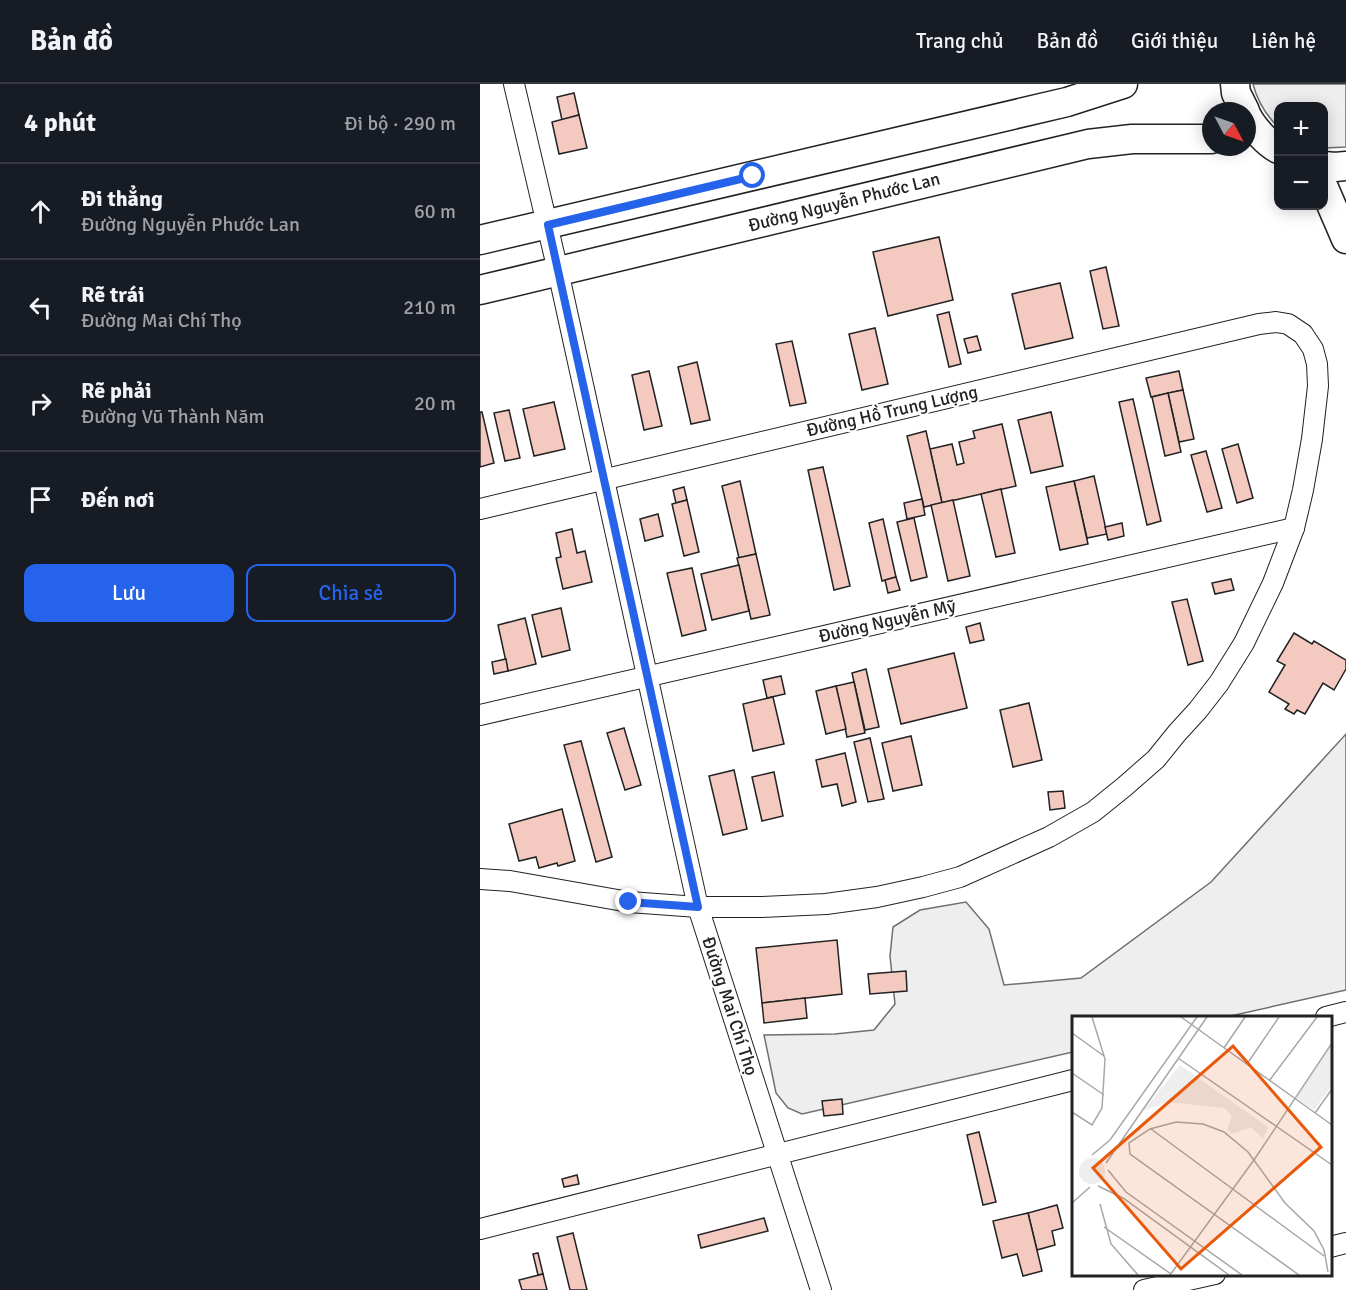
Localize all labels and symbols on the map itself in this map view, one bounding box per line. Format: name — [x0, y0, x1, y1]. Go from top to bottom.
north arrow — [1202, 102, 1256, 156]
route start — [739, 162, 765, 188]
street label: Đường Nguyễn Phước Lan — [746, 167, 942, 237]
street label: Đường Hồ Trung Lượng — [804, 381, 980, 441]
street label: Đường Nguyễn Mỹ — [816, 594, 958, 647]
route end — [615, 888, 641, 914]
street label: Đường Mai Chí Thọ — [697, 934, 763, 1078]
inset map — [1072, 1016, 1331, 1275]

